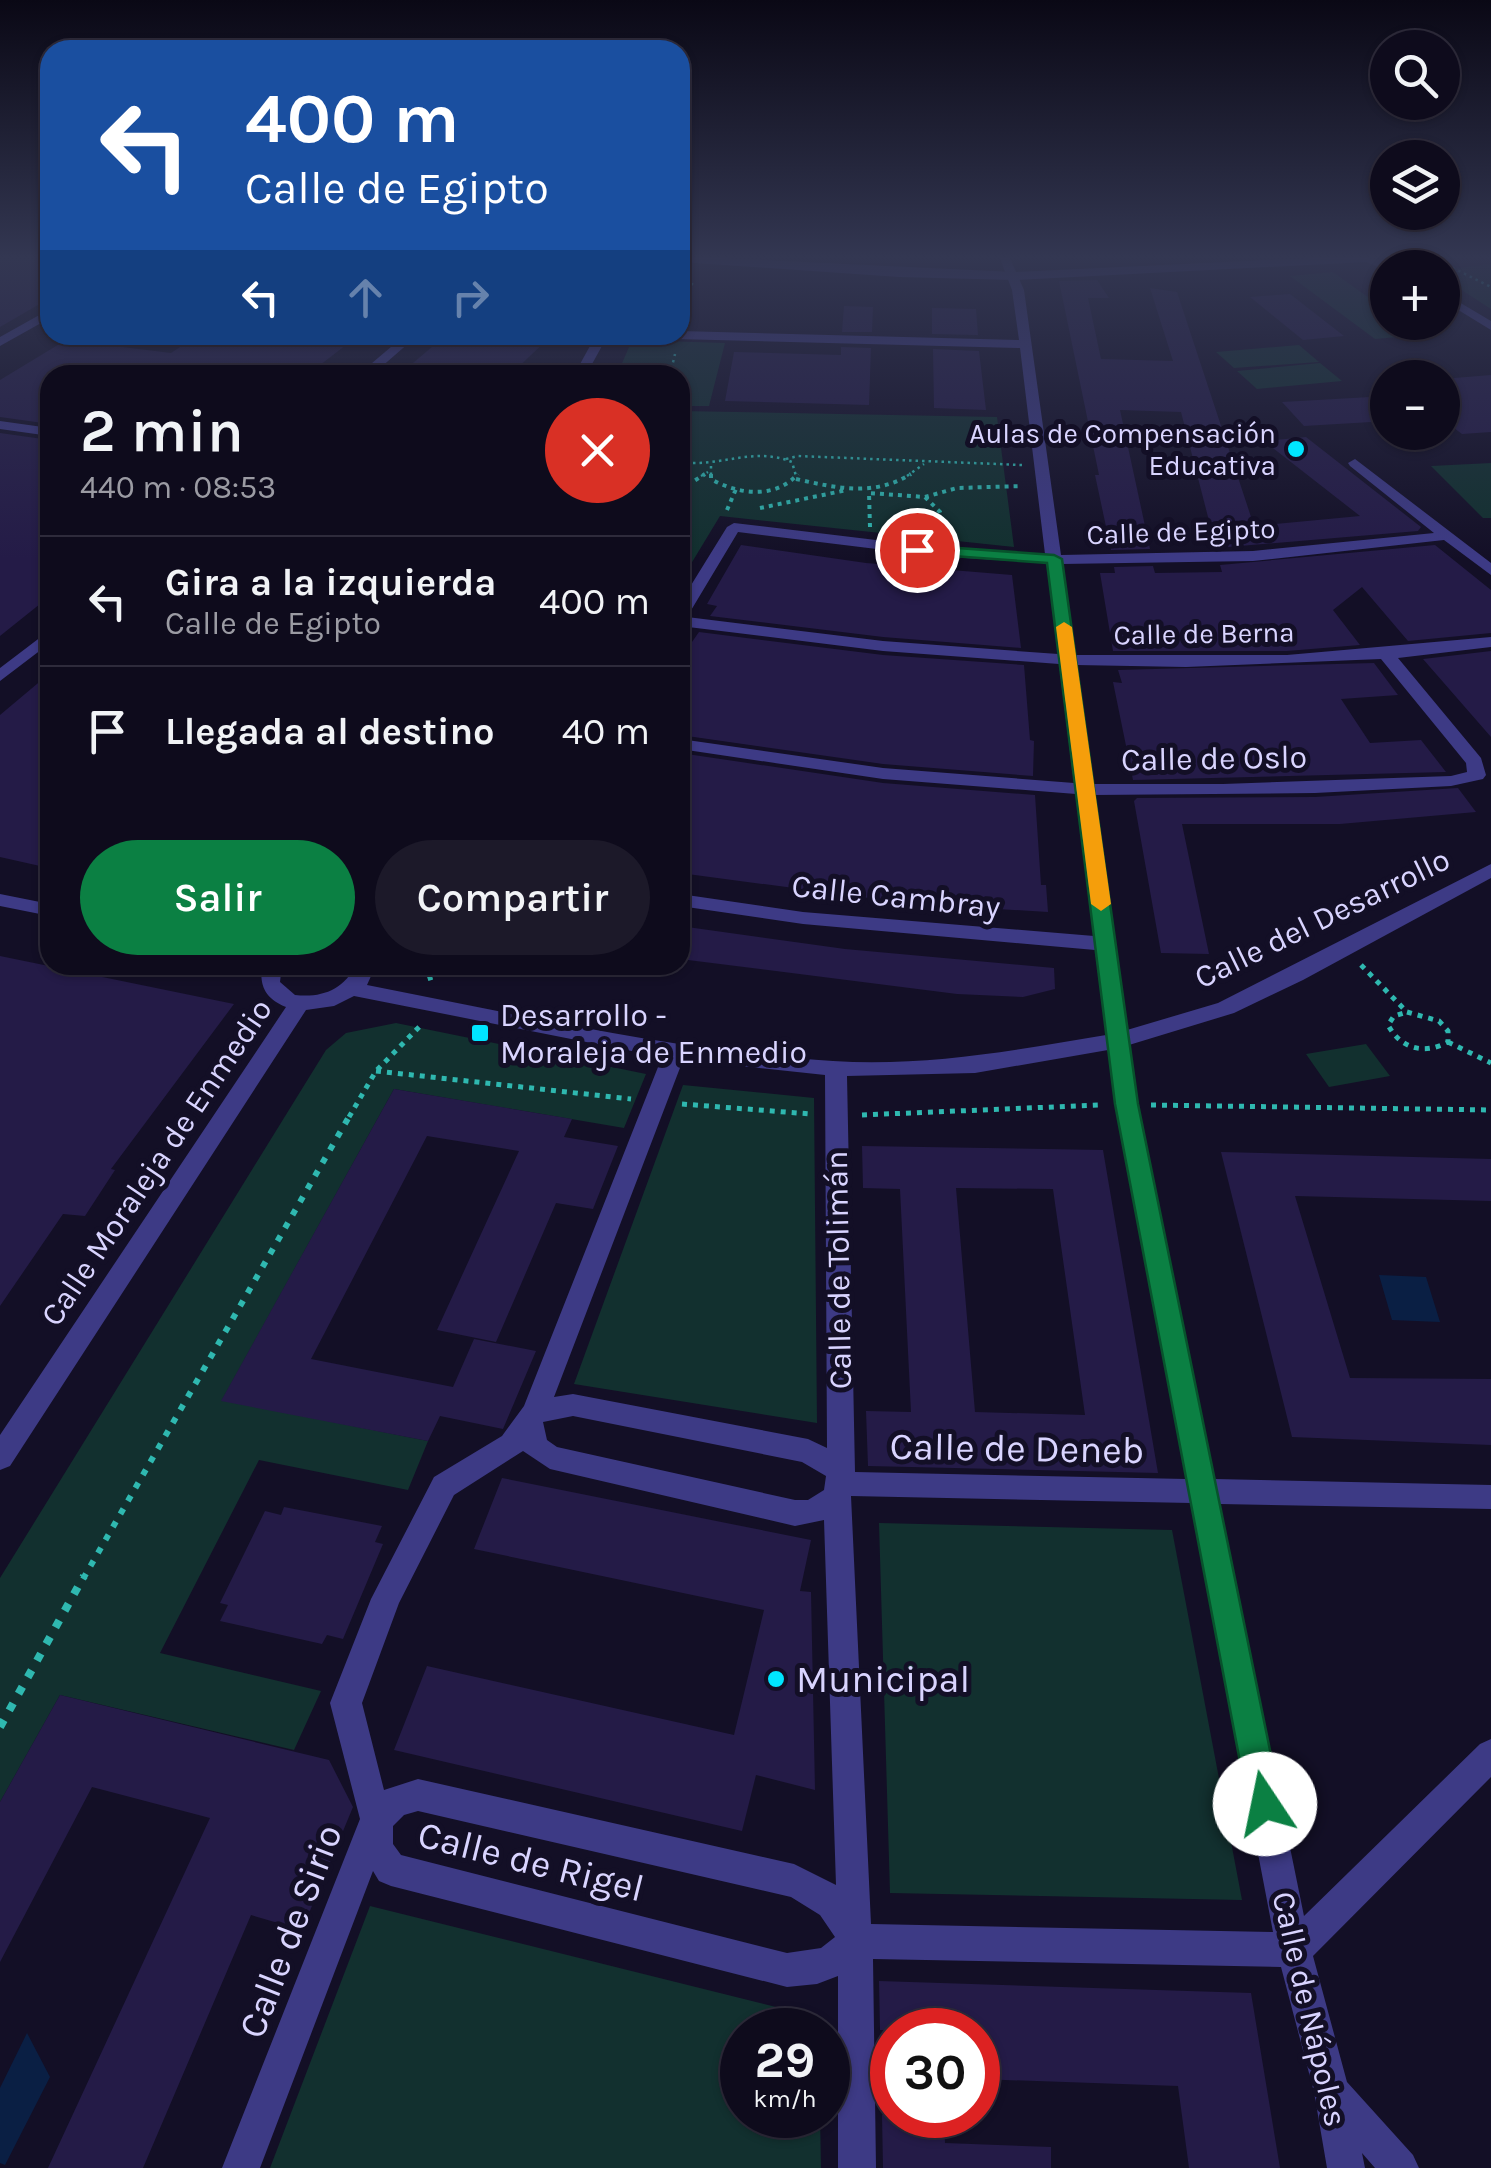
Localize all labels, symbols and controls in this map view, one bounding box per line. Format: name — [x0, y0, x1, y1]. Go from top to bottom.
map controls — [1370, 30, 1460, 450]
button: search — [1370, 30, 1460, 120]
text: 400 m — [245, 78, 459, 160]
icon: left — [80, 80, 210, 210]
button: layers — [1370, 140, 1460, 230]
text: Calle de Egipto — [245, 162, 549, 214]
button: + — [1370, 250, 1460, 340]
icon: left — [233, 270, 288, 325]
icon: ahead — [338, 270, 393, 325]
icon: right — [443, 270, 498, 325]
button: − — [1370, 360, 1460, 450]
text: 2 min — [80, 396, 244, 466]
button: close — [545, 398, 650, 503]
place label: Aulas de Compensación Educativa — [969, 417, 1276, 482]
marker: Aulas de Compensación Educativa — [1285, 438, 1307, 460]
text: 440 m · 08:53 — [80, 469, 276, 506]
pin — [875, 508, 960, 593]
street label: Calle de Egipto — [1086, 512, 1276, 551]
icon: arrive — [890, 523, 945, 578]
text: Gira a la izquierda — [165, 560, 497, 605]
icon: left — [80, 574, 135, 629]
text: 400 m — [539, 579, 650, 624]
text: Calle de Egipto — [165, 605, 381, 642]
street label: Calle de Berna — [1113, 615, 1295, 652]
icon: arrive — [80, 704, 135, 759]
text: Llegada al destino — [165, 709, 495, 754]
text: 40 m — [562, 709, 650, 754]
street label: Calle de Oslo — [1121, 738, 1307, 779]
button: Salir — [80, 840, 355, 955]
button: Compartir — [375, 840, 650, 955]
street label: Calle del Desarrollo — [1189, 841, 1456, 996]
street label: Calle Cambray — [790, 867, 1002, 926]
street label: Calle Moraleja de Enmedio — [33, 992, 280, 1333]
place label: Desarrollo - Moraleja de Enmedio — [500, 997, 807, 1071]
marker: Desarrollo - Moraleja de Enmedio — [469, 1022, 491, 1044]
street label: Calle de Tolimán — [818, 1150, 859, 1390]
street label: Calle de Deneb — [889, 1424, 1145, 1473]
place label: Municipal — [796, 1657, 970, 1702]
marker: Municipal — [765, 1668, 787, 1690]
position arrow — [1213, 1752, 1317, 1856]
street label: Calle de Rigel — [413, 1812, 649, 1911]
street label: Calle de Sirio — [229, 1818, 352, 2044]
street label: Calle de Nápoles — [1264, 1888, 1355, 2130]
speed limit sign: 30 — [870, 2008, 1000, 2138]
text: 29 — [755, 2031, 815, 2090]
text: km/h — [753, 2084, 817, 2113]

